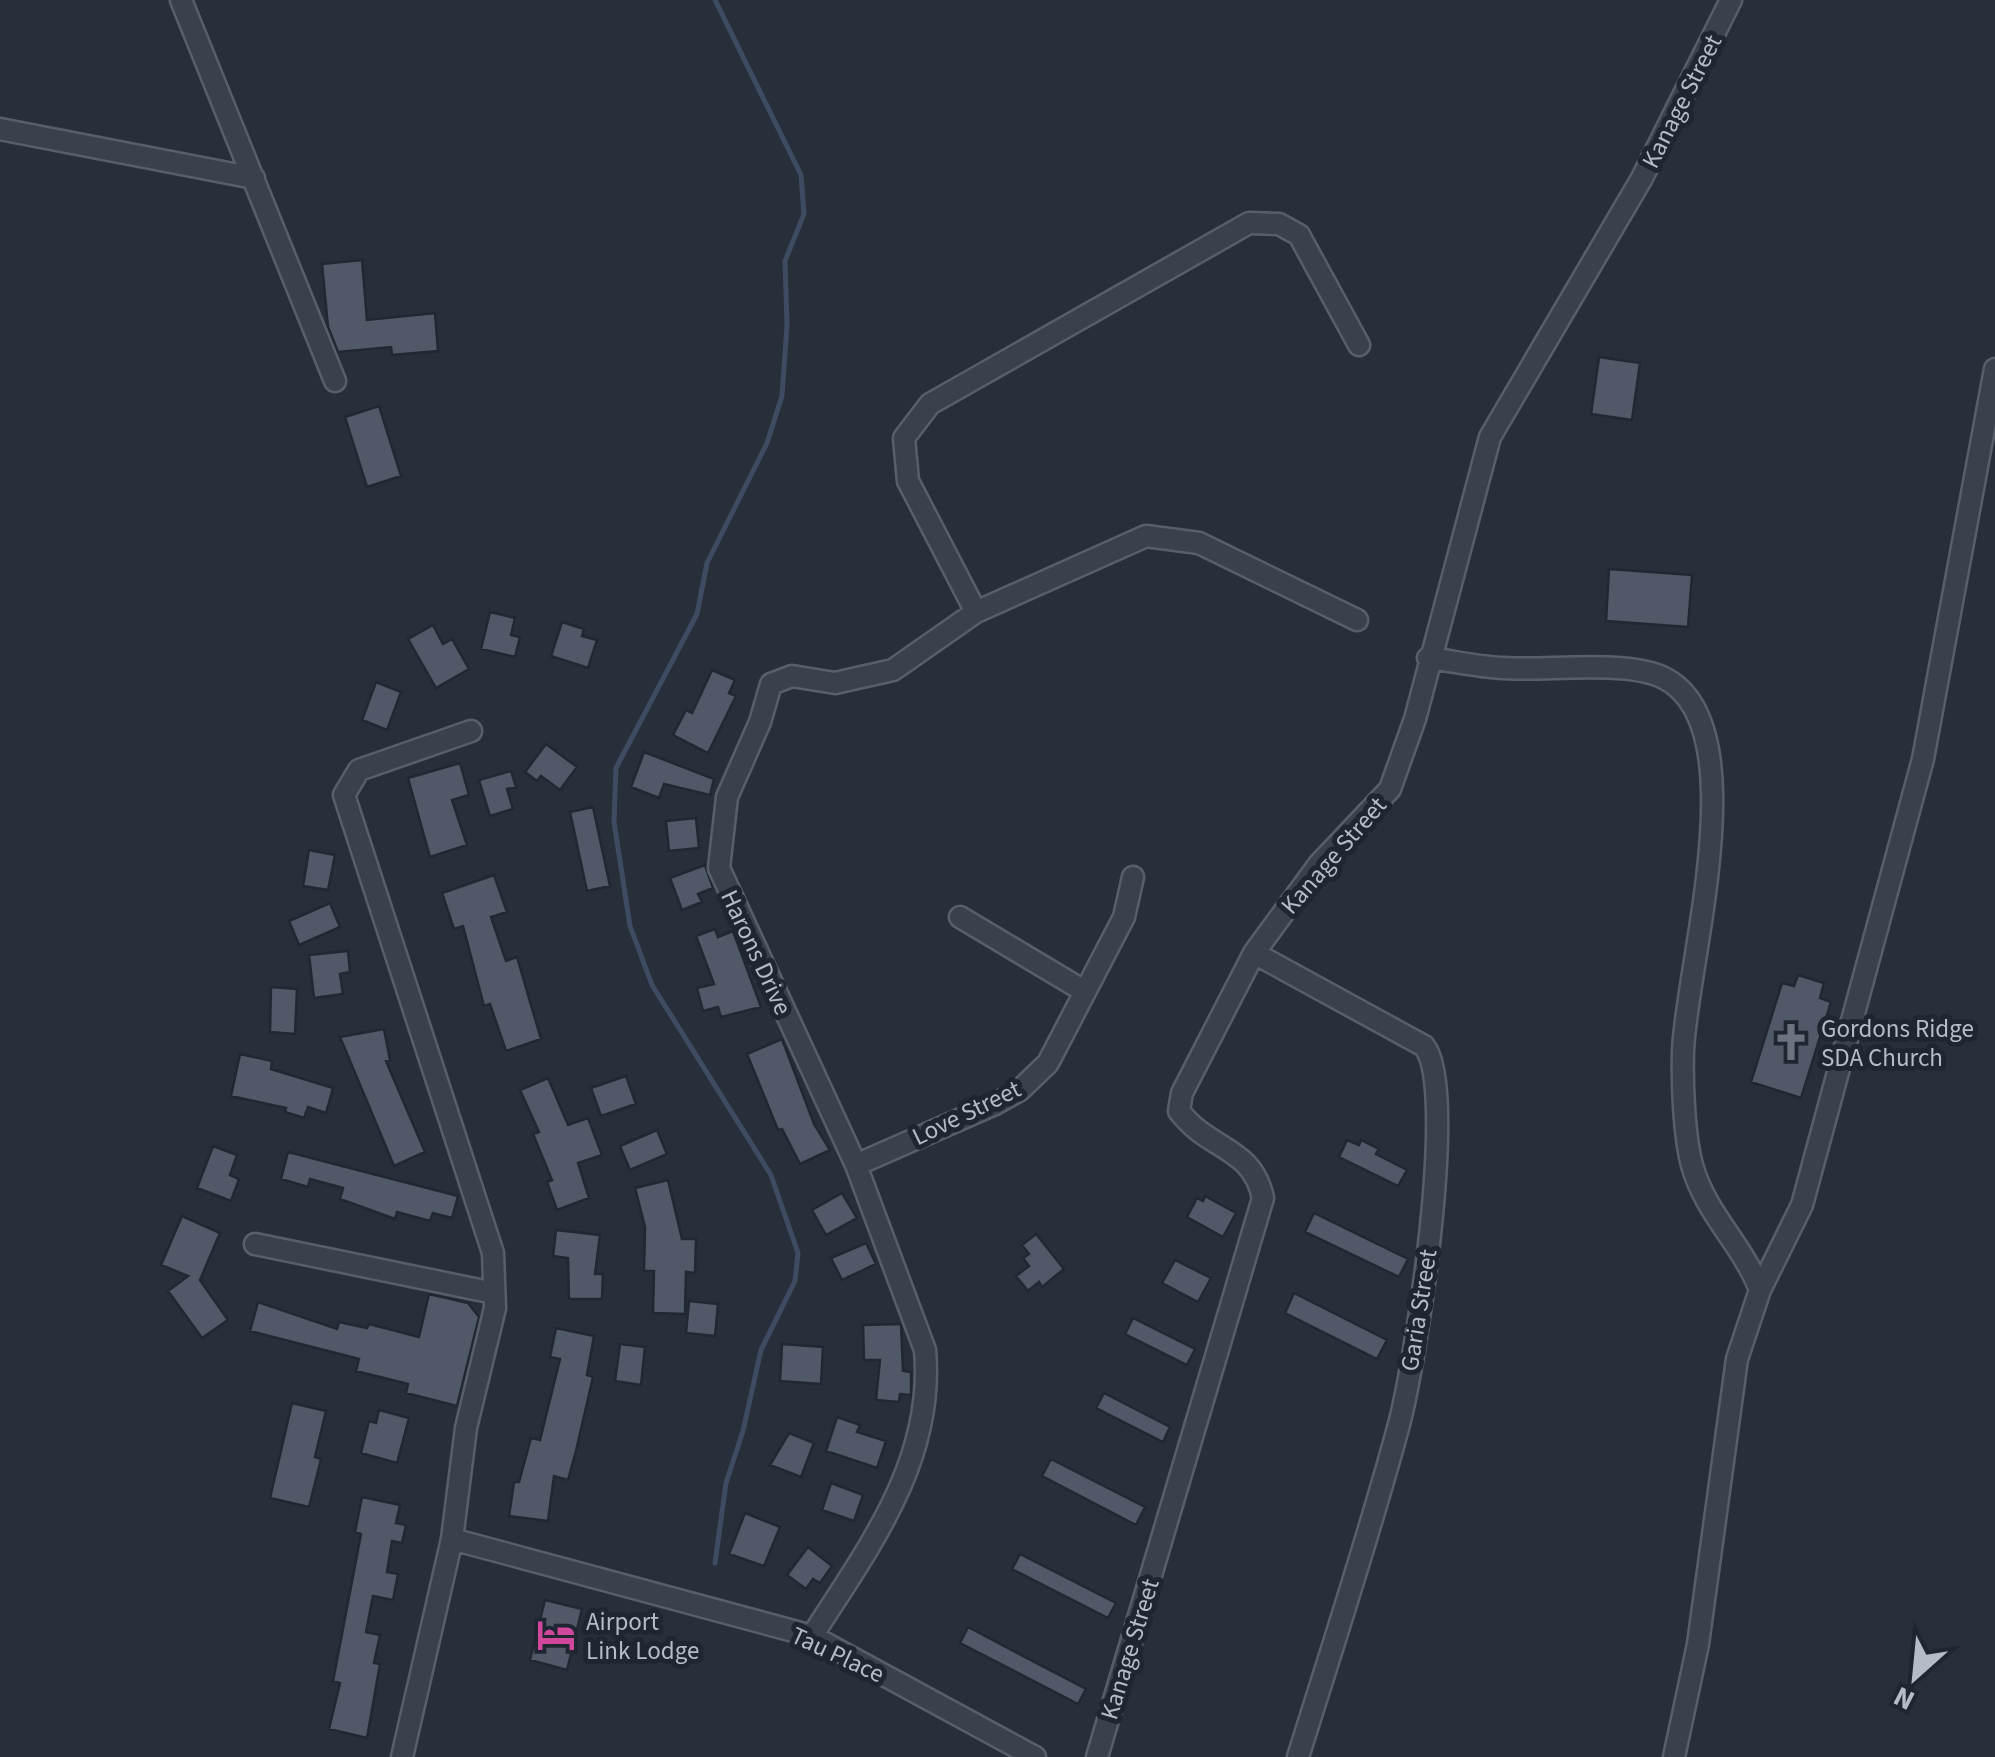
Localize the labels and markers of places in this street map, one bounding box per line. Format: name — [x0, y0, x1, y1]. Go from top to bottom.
place label: Gordons Ridge SDA Church — [1821, 1011, 1974, 1076]
church icon: Gordons Ridge SDA Church — [1770, 1021, 1812, 1063]
place label: Airport Link Lodge — [586, 1604, 699, 1669]
hotel icon: Airport Link Lodge — [535, 1614, 577, 1656]

